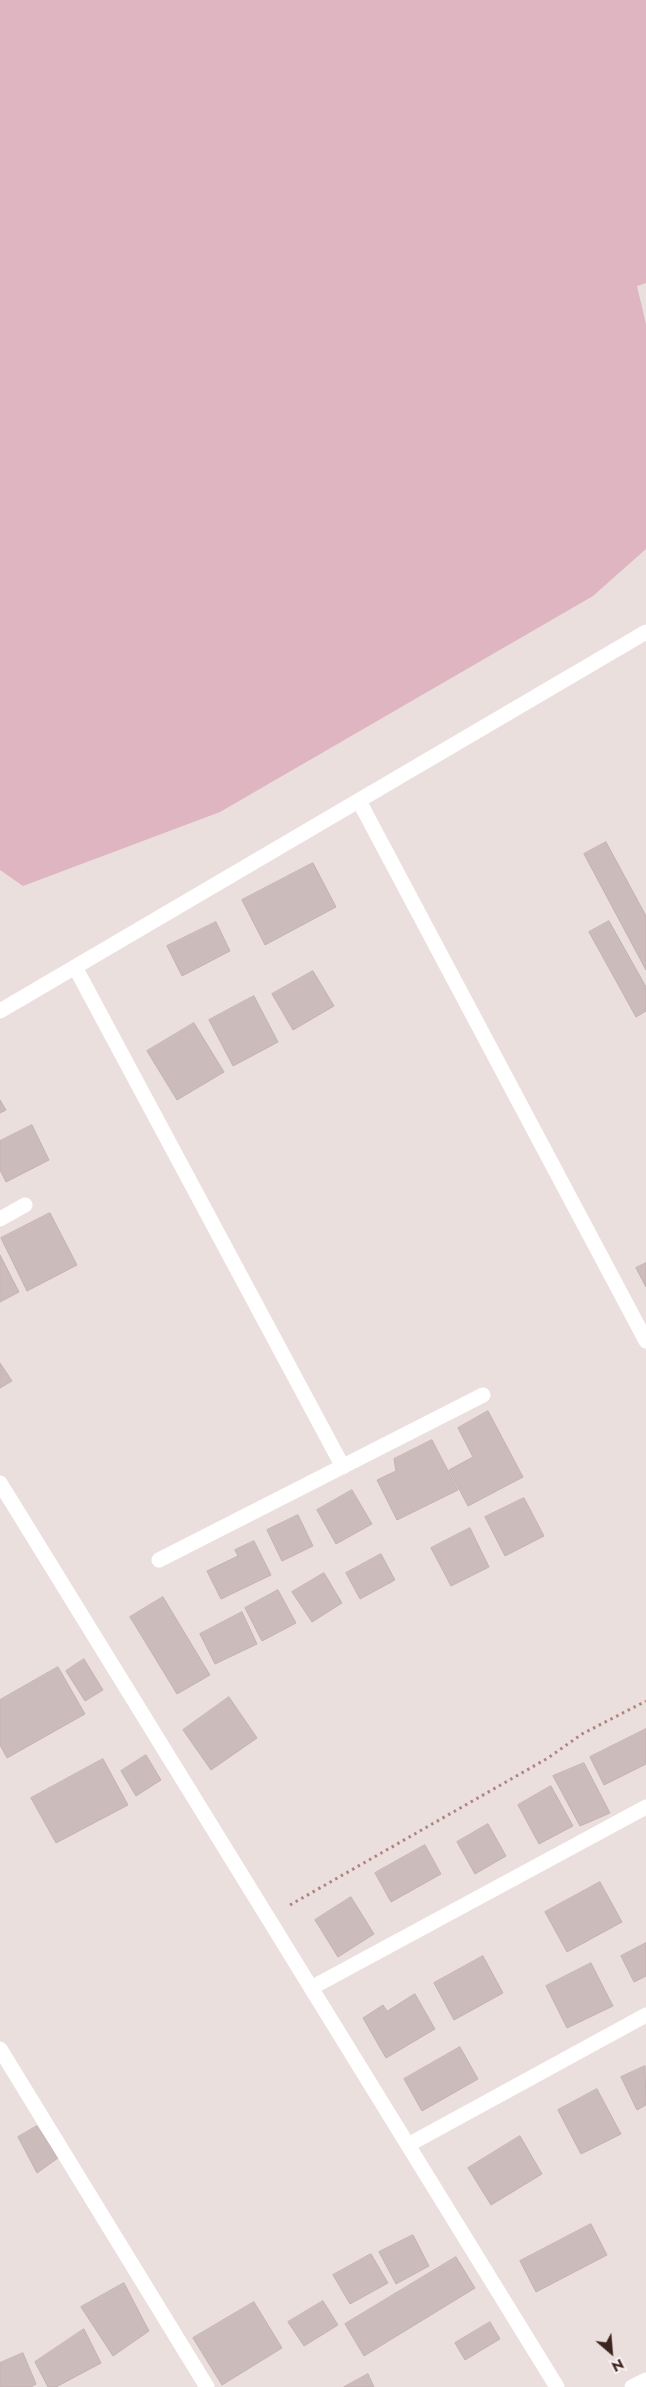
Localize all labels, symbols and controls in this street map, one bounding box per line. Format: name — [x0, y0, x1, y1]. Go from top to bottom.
north arrow — [586, 2327, 636, 2377]
text: N — [608, 2354, 627, 2377]

